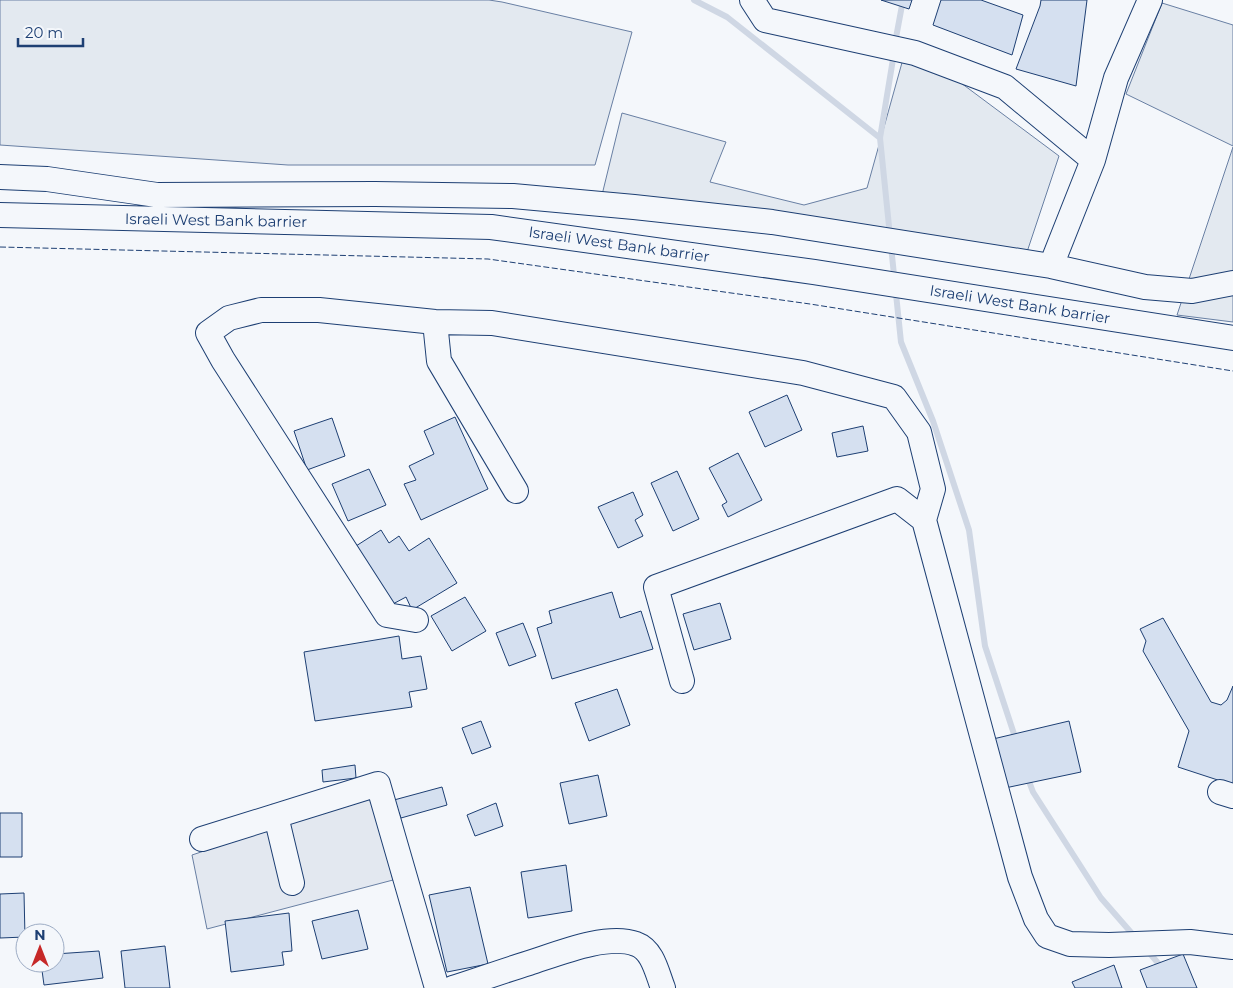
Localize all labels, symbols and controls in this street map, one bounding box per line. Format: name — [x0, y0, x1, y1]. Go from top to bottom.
scale bar — [18, 15, 82, 47]
text: 20 m — [25, 23, 63, 42]
street label: Israeli West Bank barrier — [125, 209, 307, 231]
street label: Israeli West Bank barrier — [527, 222, 711, 266]
street label: Israeli West Bank barrier — [928, 280, 1112, 328]
north arrow — [15, 923, 65, 973]
text: N — [34, 926, 46, 944]

